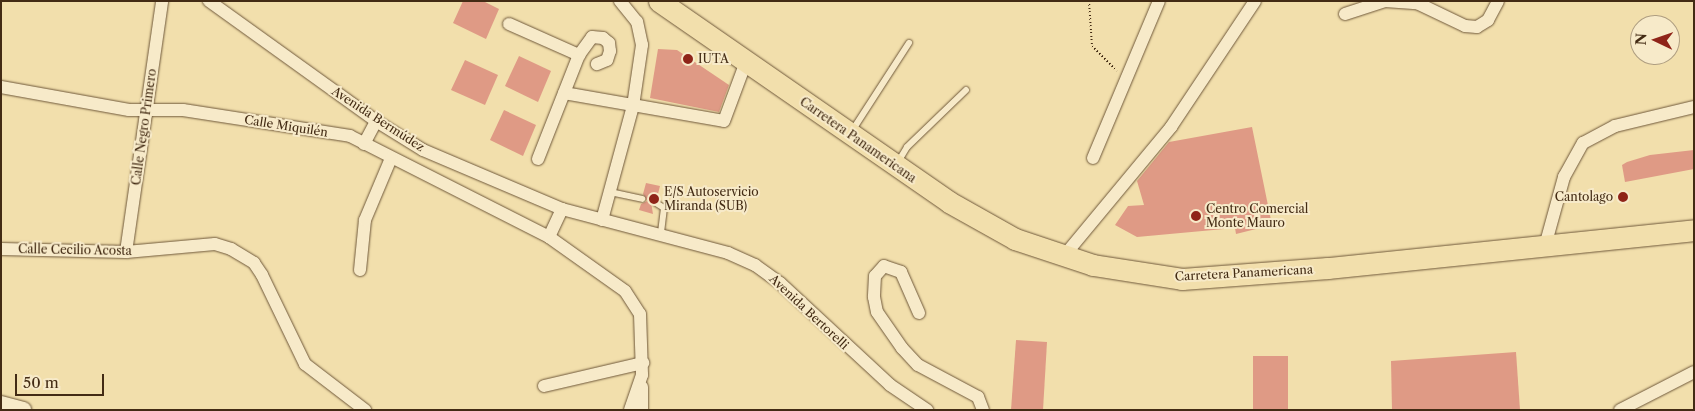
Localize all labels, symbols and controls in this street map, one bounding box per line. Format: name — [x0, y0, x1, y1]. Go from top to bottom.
north arrow — [1630, 15, 1680, 65]
text: N — [1632, 33, 1650, 46]
place label: IUTA — [698, 52, 729, 66]
marker: IUTA — [682, 53, 694, 65]
street label: Calle Negro Primero — [129, 68, 159, 186]
street label: Avenida Bermúdez — [329, 84, 427, 154]
street label: Carretera Panamericana — [797, 94, 919, 186]
street label: Calle Miquilén — [243, 112, 329, 140]
place label: E/S Autoservicio Miranda (SUB) — [664, 185, 759, 213]
place label: Cantolago — [1555, 190, 1613, 204]
marker: Cantolago — [1617, 191, 1629, 203]
marker: E/S Autoservicio Miranda (SUB) — [648, 193, 660, 205]
place label: Centro Comercial Monte Mauro — [1206, 202, 1308, 230]
marker: Centro Comercial Monte Mauro — [1190, 210, 1202, 222]
street label: Calle Cecilio Acosta — [18, 242, 132, 258]
street label: Carretera Panamericana — [1174, 262, 1314, 284]
street label: Avenida Bertorelli — [766, 272, 852, 352]
scale bar — [18, 364, 106, 396]
text: 50 m — [23, 373, 59, 392]

